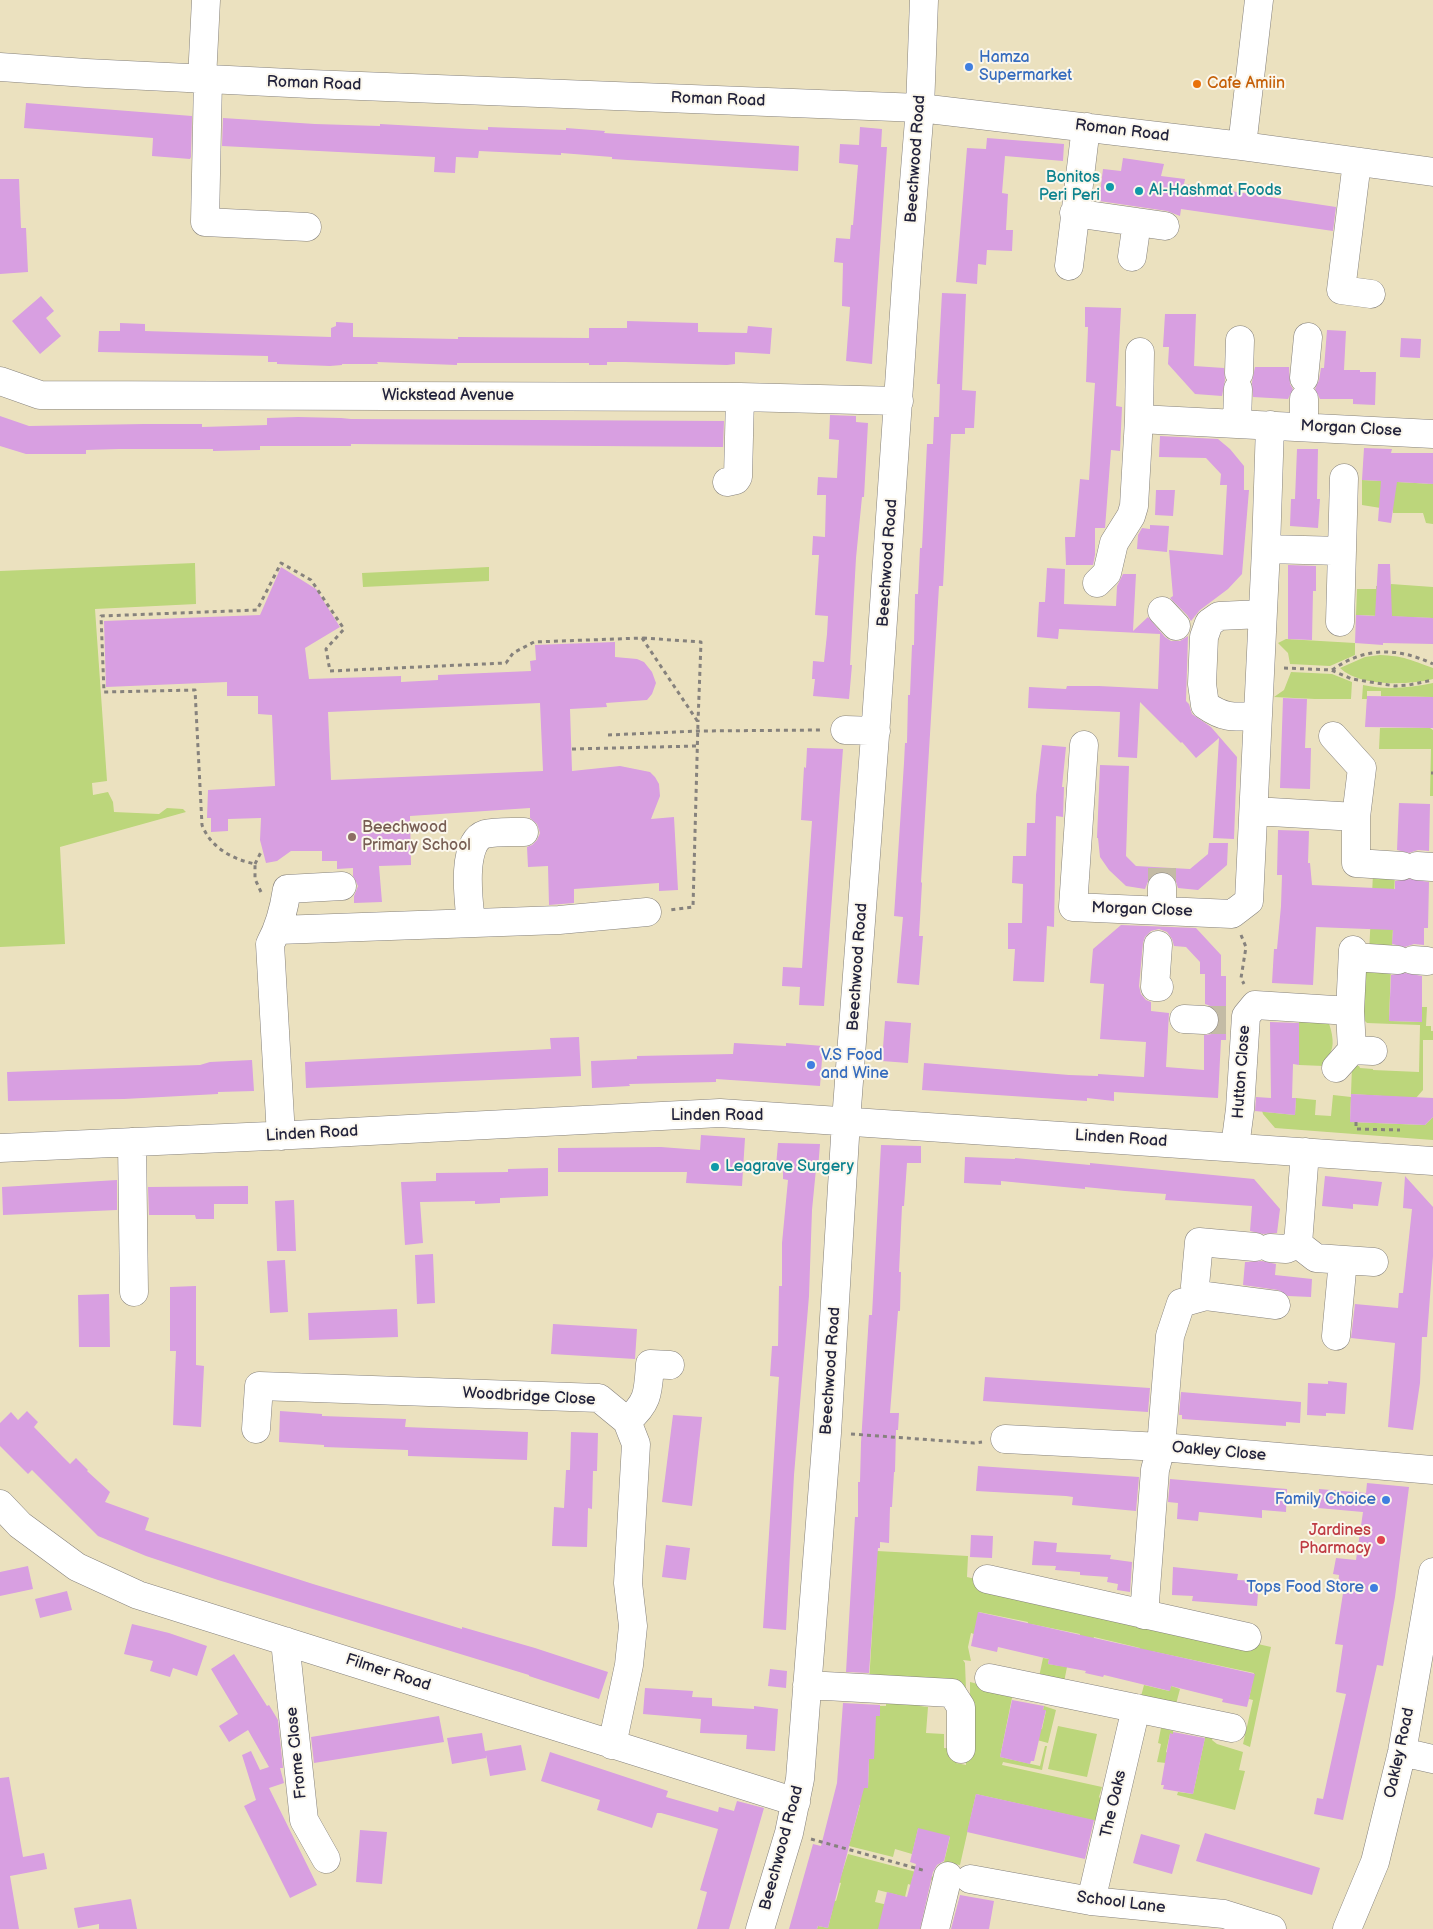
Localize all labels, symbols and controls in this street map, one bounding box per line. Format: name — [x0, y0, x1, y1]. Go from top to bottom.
place label: Hamza Supermarket — [979, 48, 1072, 86]
marker: Hamza Supermarket — [963, 61, 975, 73]
street label: Roman Road — [266, 73, 362, 95]
place label: Cafe Amiin — [1207, 74, 1285, 94]
marker: Cafe Amiin — [1191, 78, 1203, 90]
street label: Roman Road — [670, 89, 766, 111]
street label: Beechwood Road — [902, 94, 930, 224]
street label: Roman Road — [1074, 116, 1170, 146]
place label: Bonitos Peri Peri — [1039, 168, 1100, 206]
marker: Bonitos Peri Peri — [1104, 181, 1116, 193]
place label: Al-Hashmat Foods — [1149, 181, 1282, 201]
marker: Al-Hashmat Foods — [1133, 185, 1145, 197]
street label: Wickstead Avenue — [382, 386, 514, 406]
street label: Morgan Close — [1300, 417, 1402, 441]
street label: Beechwood Road — [874, 498, 902, 628]
place label: Beechwood Primary School — [362, 818, 471, 856]
marker: Beechwood Primary School — [346, 831, 358, 843]
street label: Morgan Close — [1091, 899, 1193, 921]
street label: Beechwood Road — [844, 902, 872, 1032]
street label: Hutton Close — [1229, 1025, 1255, 1119]
place label: V.S Food and Wine — [821, 1046, 889, 1084]
marker: V.S Food and Wine — [805, 1059, 817, 1071]
street label: Linden Road — [671, 1106, 763, 1126]
street label: Linden Road — [265, 1122, 359, 1146]
street label: Linden Road — [1074, 1126, 1168, 1152]
place label: Leagrave Surgery — [725, 1157, 854, 1177]
marker: Leagrave Surgery — [709, 1161, 721, 1173]
street label: Beechwood Road — [817, 1306, 845, 1436]
street label: Woodbridge Close — [462, 1384, 596, 1410]
street label: Oakley Close — [1171, 1438, 1267, 1466]
place label: Family Choice — [1275, 1490, 1376, 1510]
marker: Family Choice — [1380, 1494, 1392, 1506]
place label: Jardines Pharmacy — [1299, 1521, 1371, 1559]
marker: Jardines Pharmacy — [1375, 1534, 1387, 1546]
place label: Tops Food Store — [1247, 1578, 1364, 1598]
marker: Tops Food Store — [1368, 1582, 1380, 1594]
street label: Filmer Road — [343, 1650, 433, 1696]
street label: Frome Close — [283, 1706, 311, 1800]
street label: Oakley Road — [1381, 1706, 1419, 1800]
street label: The Oaks — [1097, 1768, 1131, 1840]
street label: Beechwood Road — [756, 1784, 808, 1912]
street label: School Lane — [1075, 1888, 1167, 1918]

